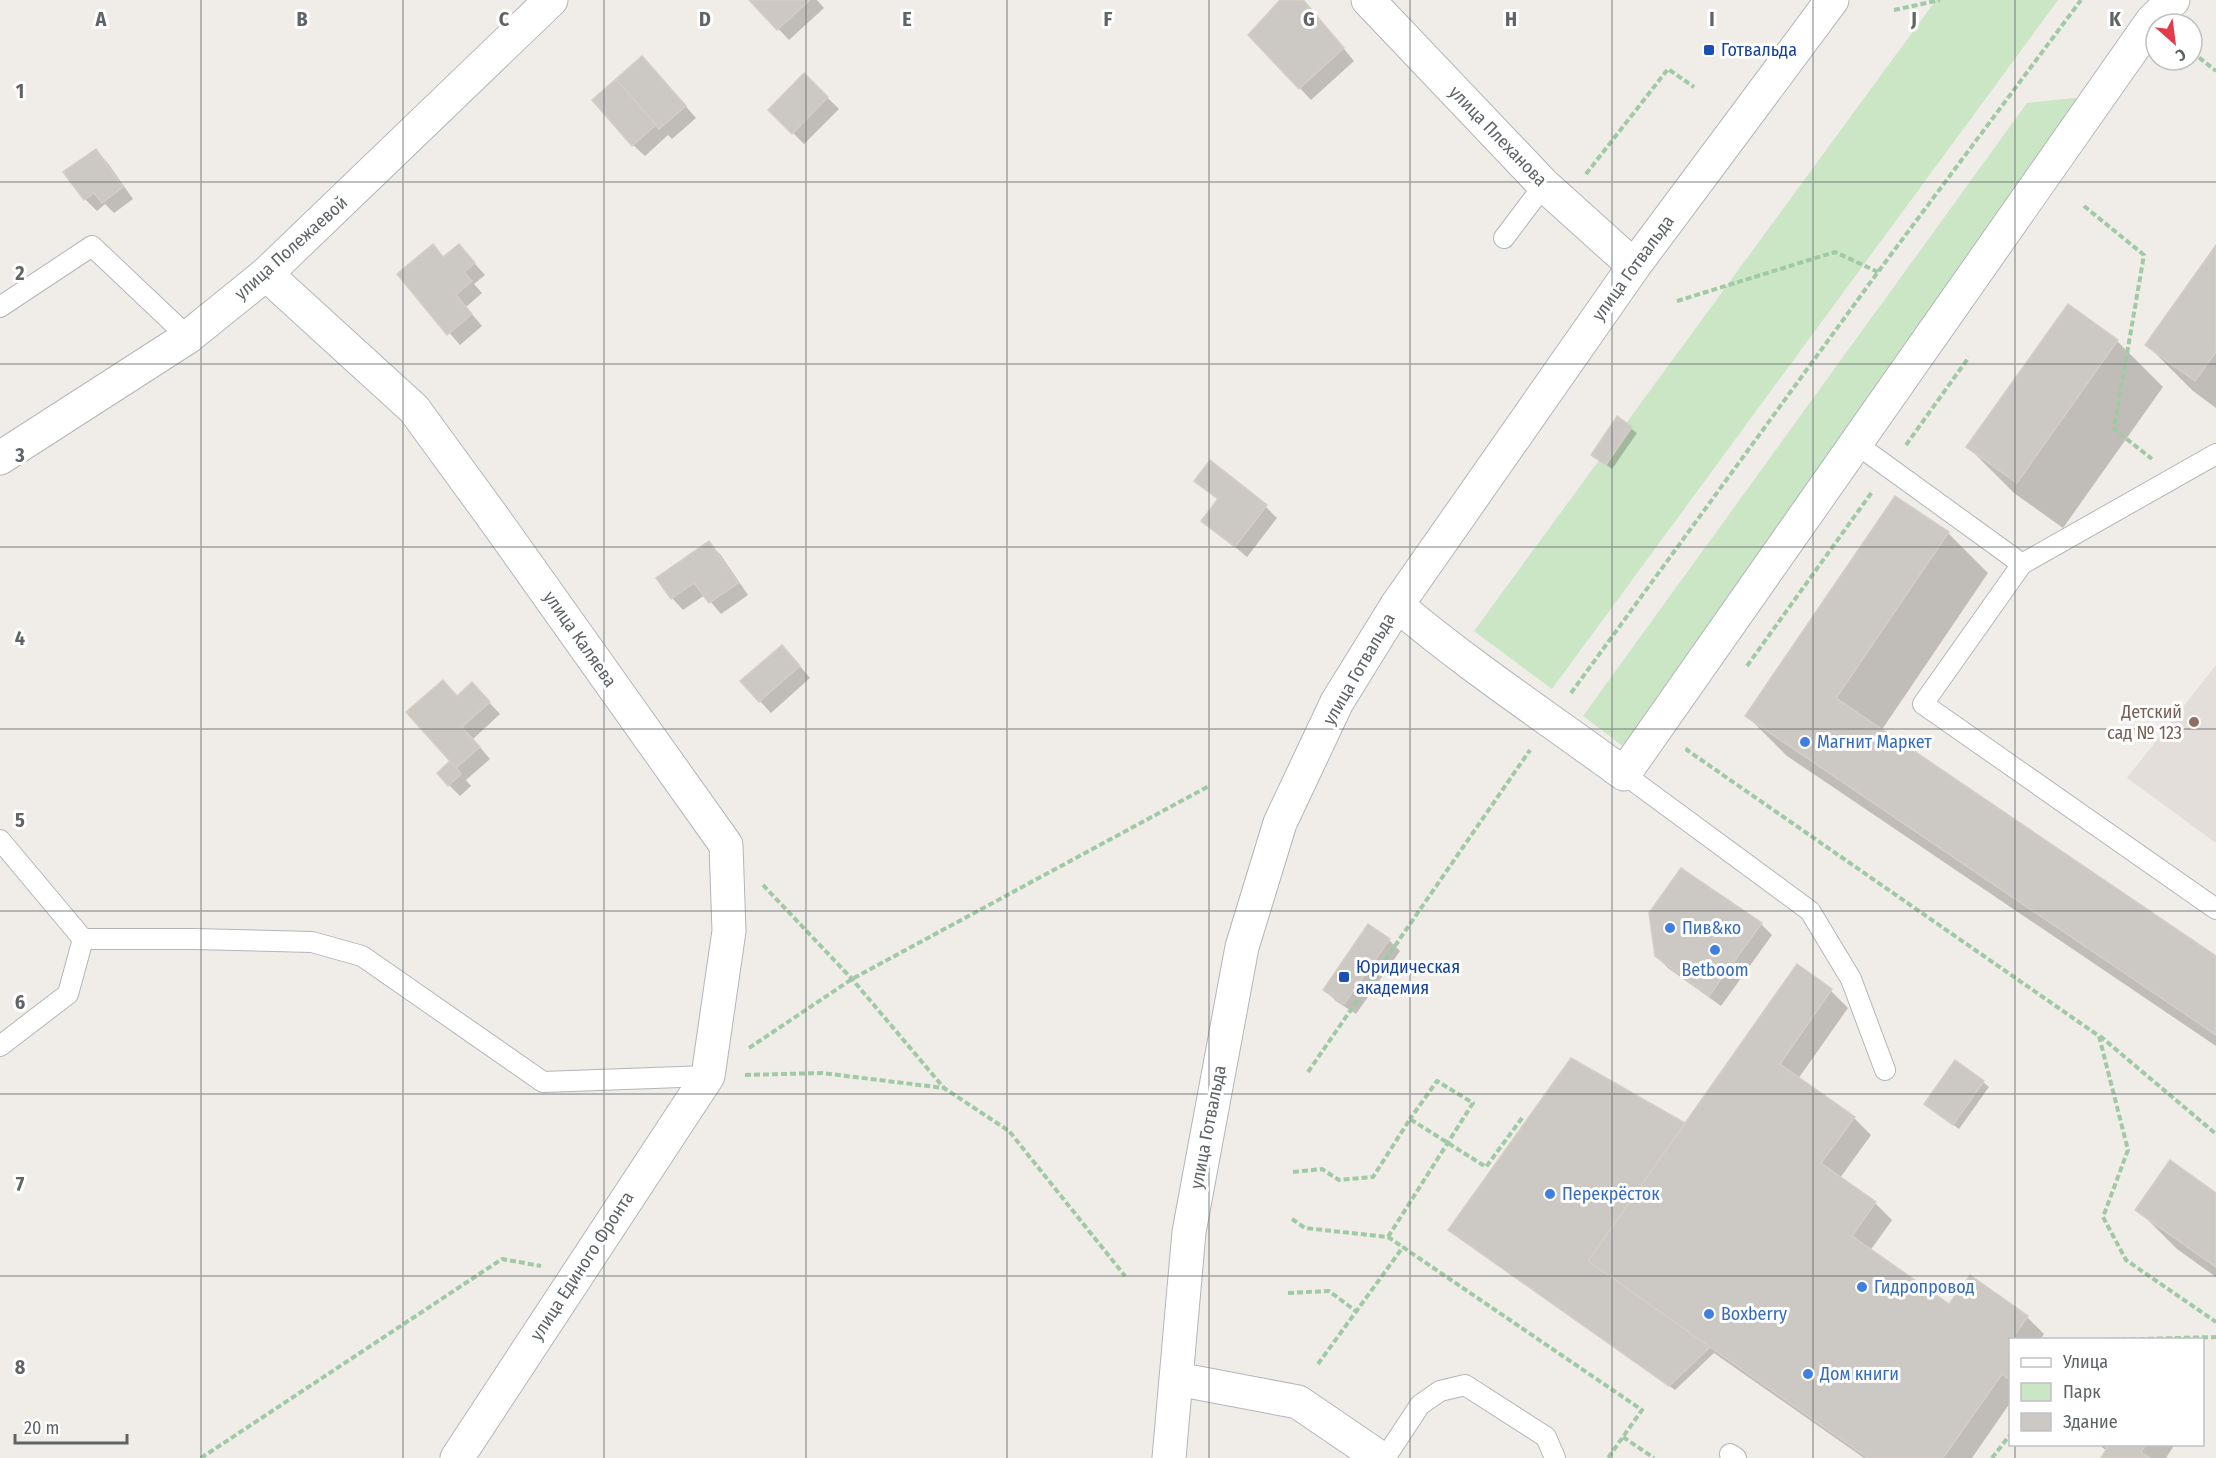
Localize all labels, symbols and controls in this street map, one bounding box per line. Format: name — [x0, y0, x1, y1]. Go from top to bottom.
text: A — [95, 7, 108, 31]
text: B — [296, 7, 308, 31]
text: C — [499, 7, 510, 31]
text: D — [699, 7, 711, 31]
text: E — [902, 7, 912, 31]
text: F — [1104, 7, 1113, 31]
text: G — [1303, 7, 1315, 31]
text: H — [1505, 7, 1517, 31]
text: I — [1709, 7, 1715, 31]
text: J — [1910, 7, 1917, 31]
text: K — [2109, 7, 2121, 31]
north arrow — [2144, 12, 2204, 72]
place label: Готвальда — [1721, 39, 1797, 61]
marker: Готвальда — [1702, 43, 1716, 57]
text: С — [2172, 44, 2189, 65]
text: 1 — [16, 79, 24, 103]
street label: улица Плеханова — [1444, 81, 1552, 191]
street label: улица Полежаевой — [230, 191, 352, 305]
street label: улица Готвальда — [1587, 211, 1679, 325]
text: 2 — [14, 261, 25, 285]
text: 3 — [14, 443, 25, 467]
street label: улица Каляева — [539, 587, 621, 691]
street label: улица Готвальда — [1318, 609, 1400, 729]
text: 4 — [15, 626, 25, 650]
place label: Детский сад № 123 — [2107, 701, 2182, 744]
marker: Детский сад № 123 — [2187, 715, 2201, 729]
place label: Магнит Маркет — [1817, 731, 1932, 753]
marker: Магнит Маркет — [1798, 735, 1812, 749]
text: 5 — [15, 808, 25, 832]
place label: Пив&ко — [1682, 917, 1741, 939]
marker: Пив&ко — [1663, 921, 1677, 935]
marker: Betboom — [1708, 943, 1722, 957]
place label: Юридическая академия — [1356, 956, 1460, 999]
place label: Betboom — [1682, 959, 1748, 981]
marker: Юридическая академия — [1337, 970, 1351, 984]
text: 6 — [15, 990, 25, 1014]
street label: улица Готвальда — [1185, 1063, 1231, 1191]
text: 7 — [16, 1172, 25, 1196]
place label: Перекрёсток — [1562, 1183, 1660, 1205]
street label: улица Единого Фронта — [526, 1187, 638, 1345]
marker: Перекрёсток — [1543, 1187, 1557, 1201]
place label: Гидропровод — [1874, 1276, 1975, 1298]
marker: Гидропровод — [1855, 1280, 1869, 1294]
place label: Boxberry — [1721, 1303, 1787, 1325]
marker: Boxberry — [1702, 1307, 1716, 1321]
legend — [2009, 1338, 2204, 1446]
text: Улица — [2062, 1351, 2108, 1373]
text: 8 — [15, 1355, 26, 1379]
place label: Дом книги — [1819, 1363, 1899, 1385]
marker: Дом книги — [1801, 1367, 1815, 1381]
text: Парк — [2063, 1381, 2101, 1403]
scale bar — [15, 1407, 128, 1445]
text: Здание — [2063, 1411, 2118, 1433]
text: 20 m — [24, 1417, 59, 1439]

